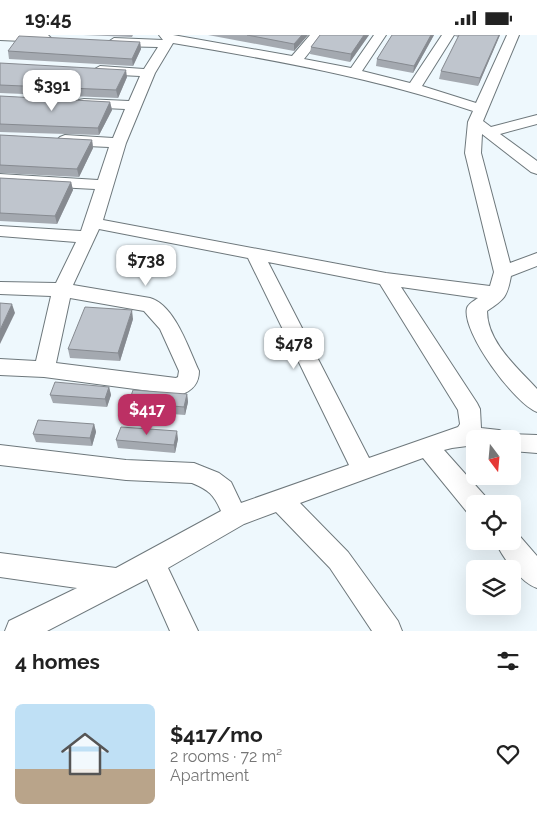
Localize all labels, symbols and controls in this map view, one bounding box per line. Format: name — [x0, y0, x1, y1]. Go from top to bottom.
text: 19:45 — [25, 7, 72, 29]
pin: $391 — [22, 69, 82, 112]
text: $391 — [34, 76, 70, 95]
pin: $738 — [116, 245, 176, 287]
text: $738 — [127, 251, 165, 270]
pin: $478 — [264, 327, 324, 370]
text: $478 — [275, 334, 313, 353]
pin: $417 — [117, 393, 177, 436]
text: $417 — [129, 400, 165, 419]
north arrow — [466, 430, 521, 485]
map controls — [466, 430, 521, 615]
button: locate — [466, 495, 521, 550]
button: layers — [466, 560, 521, 615]
icon: filters — [494, 647, 522, 675]
text: 4 homes — [15, 649, 100, 674]
text: $417/mo — [170, 722, 263, 747]
icon: home — [55, 724, 115, 784]
icon: heart — [494, 740, 522, 768]
text: 2 rooms · 72 m² — [170, 747, 282, 766]
text: Apartment — [170, 766, 249, 785]

